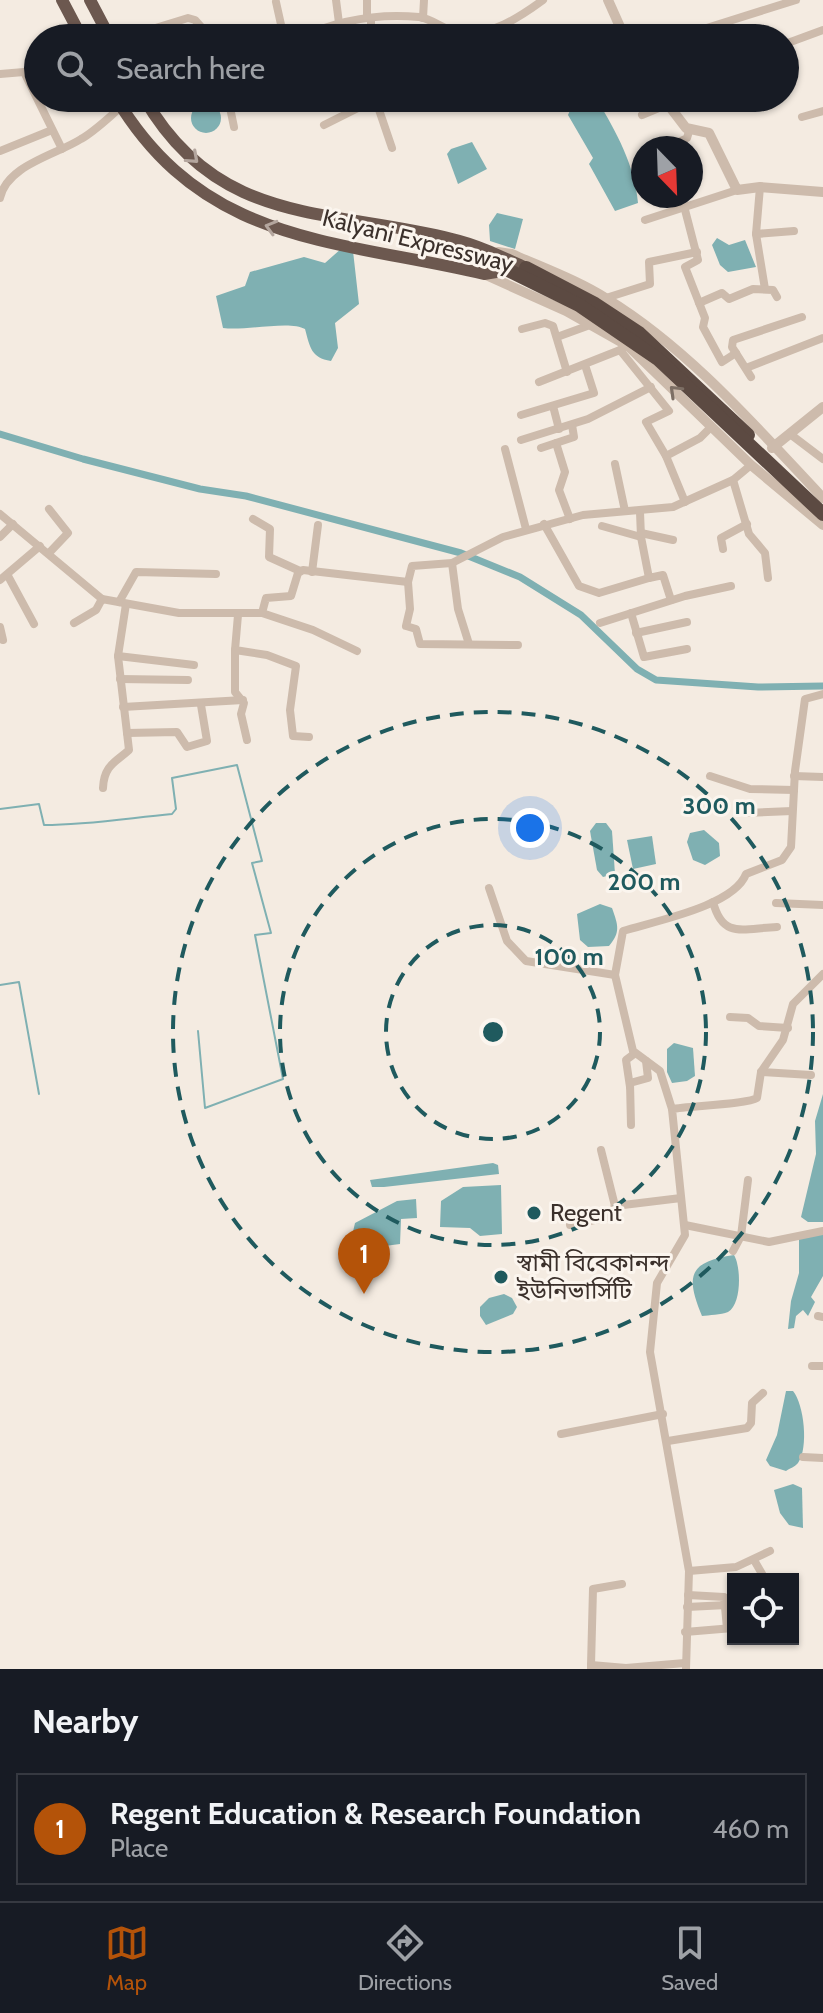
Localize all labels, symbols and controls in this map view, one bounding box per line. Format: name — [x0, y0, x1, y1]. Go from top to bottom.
search box — [24, 24, 799, 112]
icon: search — [52, 46, 96, 90]
text: Search here — [116, 50, 265, 87]
north arrow — [631, 136, 703, 208]
one-way arrow — [183, 149, 198, 163]
street label: Kalyani Expressway — [320, 203, 517, 278]
one-way arrow — [265, 220, 278, 236]
one-way arrow — [670, 386, 684, 401]
text: 300 m — [682, 791, 756, 820]
your location — [510, 808, 550, 848]
text: 200 m — [608, 867, 680, 896]
text: 100 m — [534, 942, 604, 971]
centre of rings — [479, 1018, 507, 1046]
place label: Regent — [550, 1198, 622, 1227]
marker: Regent — [525, 1204, 543, 1222]
pin: 1 — [338, 1228, 390, 1294]
place label: স্বামী বিবেকানন্দ ইউনিভার্সিটি — [516, 1248, 670, 1305]
marker: স্বামী বিবেকানন্দ ইউনিভার্সিটি — [492, 1268, 510, 1286]
map controls — [727, 1573, 799, 1645]
button: locate — [727, 1573, 799, 1645]
text: Nearby — [32, 1700, 139, 1742]
text: Regent Education & Research Foundation — [110, 1795, 641, 1832]
text: 1 — [55, 1813, 65, 1845]
text: 460 m — [712, 1813, 789, 1845]
text: Place — [110, 1832, 168, 1864]
tab: Map — [105, 1921, 149, 1996]
tab: Directions — [358, 1921, 452, 1996]
tab: Saved — [661, 1921, 718, 1996]

